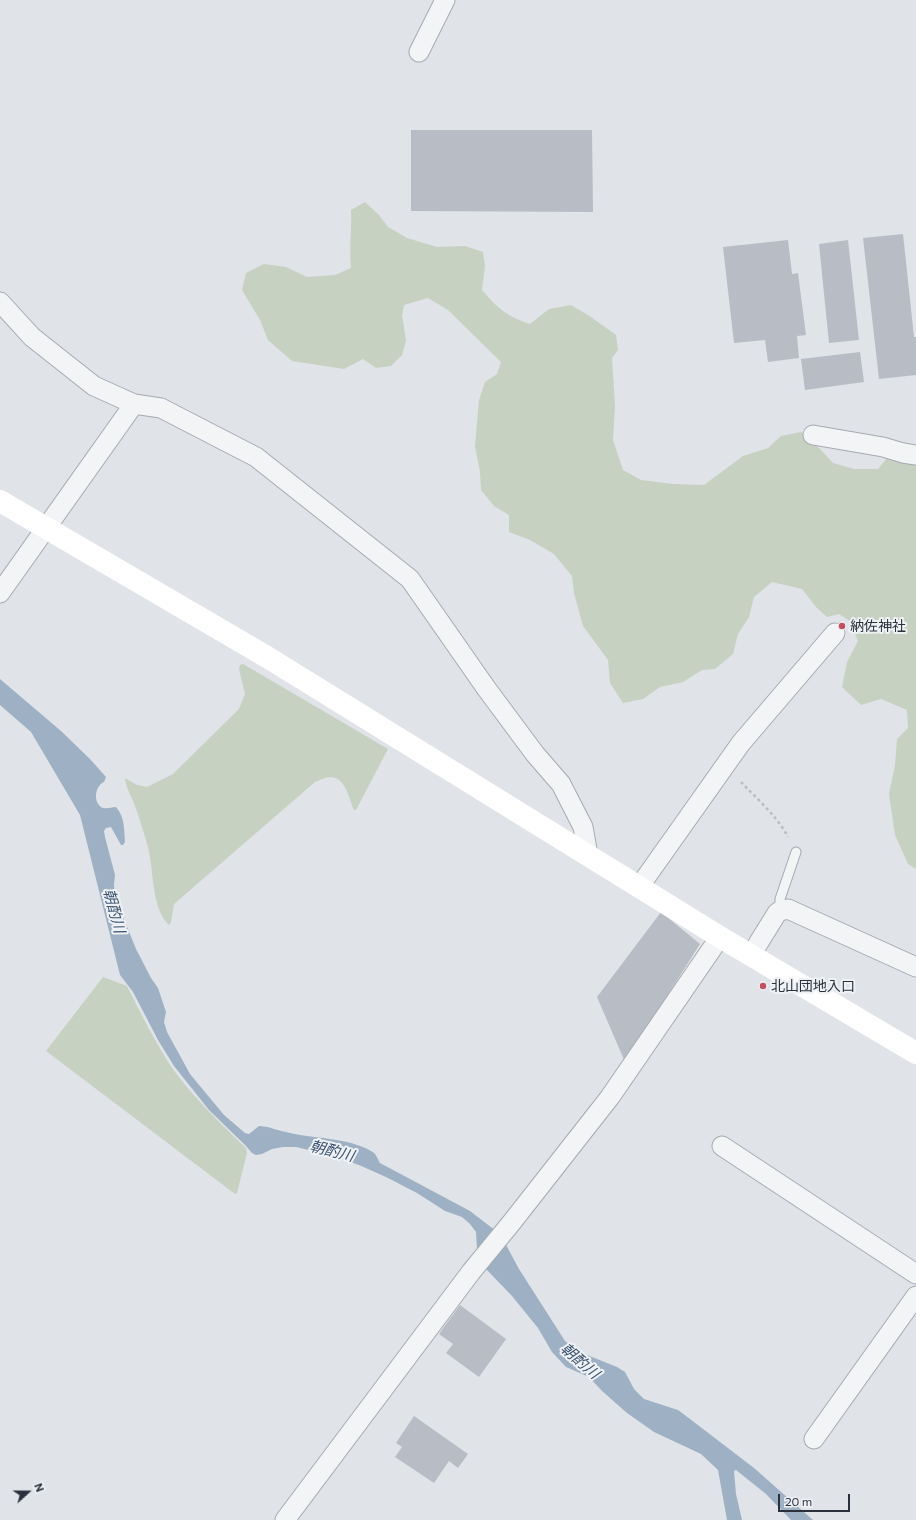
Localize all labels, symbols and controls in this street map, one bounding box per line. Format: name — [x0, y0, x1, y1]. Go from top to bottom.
place label: 納佐神社 — [850, 618, 906, 634]
marker: 納佐神社 — [837, 621, 847, 631]
water label: 朝酌川 — [99, 887, 129, 935]
place label: 北山団地入口 — [771, 978, 855, 994]
marker: 北山団地入口 — [758, 981, 768, 991]
water label: 朝酌川 — [308, 1137, 356, 1165]
water label: 朝酌川 — [557, 1339, 603, 1383]
north arrow — [8, 1472, 48, 1512]
text: N — [32, 1481, 47, 1494]
scale bar — [780, 1486, 852, 1512]
text: 20 m — [785, 1494, 812, 1508]

